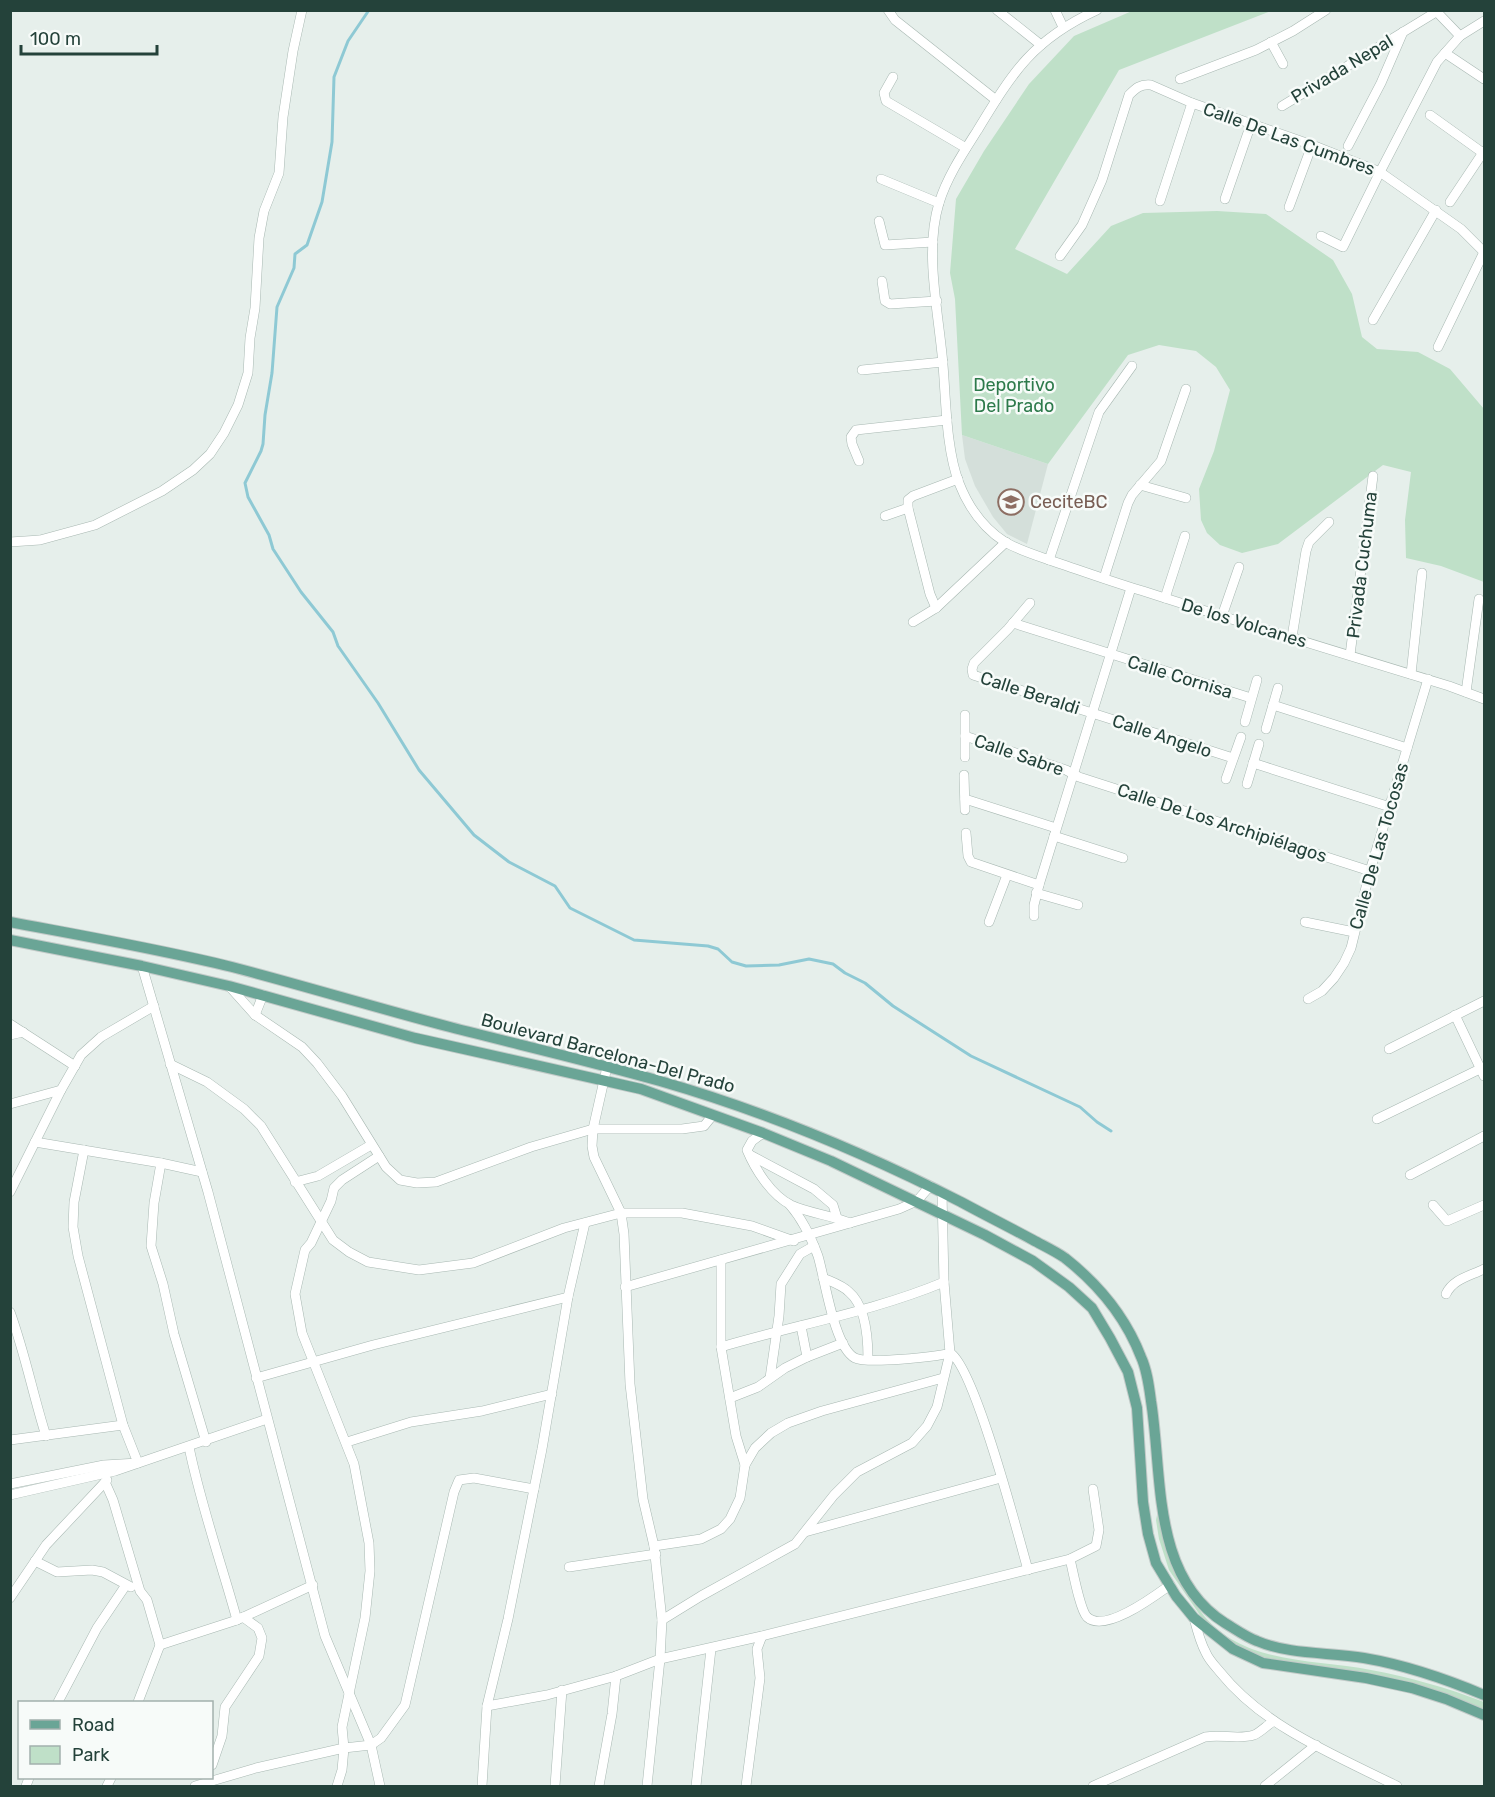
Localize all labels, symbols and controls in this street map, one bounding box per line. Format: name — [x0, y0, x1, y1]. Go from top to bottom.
scale bar — [21, 18, 158, 56]
text: 100 m — [30, 28, 81, 50]
street label: Privada Nepal — [1287, 30, 1397, 108]
street label: Calle De Las Cumbres — [1200, 98, 1378, 180]
park label: Deportivo Del Prado — [973, 374, 1055, 417]
school or university icon: CeciteBC — [996, 487, 1026, 517]
street label: Privada Cuchuma — [1342, 490, 1382, 640]
place label: CeciteBC — [1030, 491, 1108, 513]
street label: De los Volcanes — [1178, 593, 1310, 653]
street label: Calle Cornisa — [1125, 651, 1235, 703]
street label: Calle Beraldi — [977, 667, 1083, 719]
street label: Calle Angelo — [1110, 710, 1214, 762]
street label: Calle Sabre — [971, 729, 1067, 781]
street label: Calle De Las Tocosas — [1345, 760, 1413, 932]
street label: Calle De Los Archipiélagos — [1114, 779, 1330, 867]
street label: Boulevard Barcelona-Del Prado — [479, 1008, 737, 1098]
legend — [18, 1701, 213, 1779]
text: Road — [72, 1714, 115, 1736]
text: Park — [72, 1744, 110, 1766]

